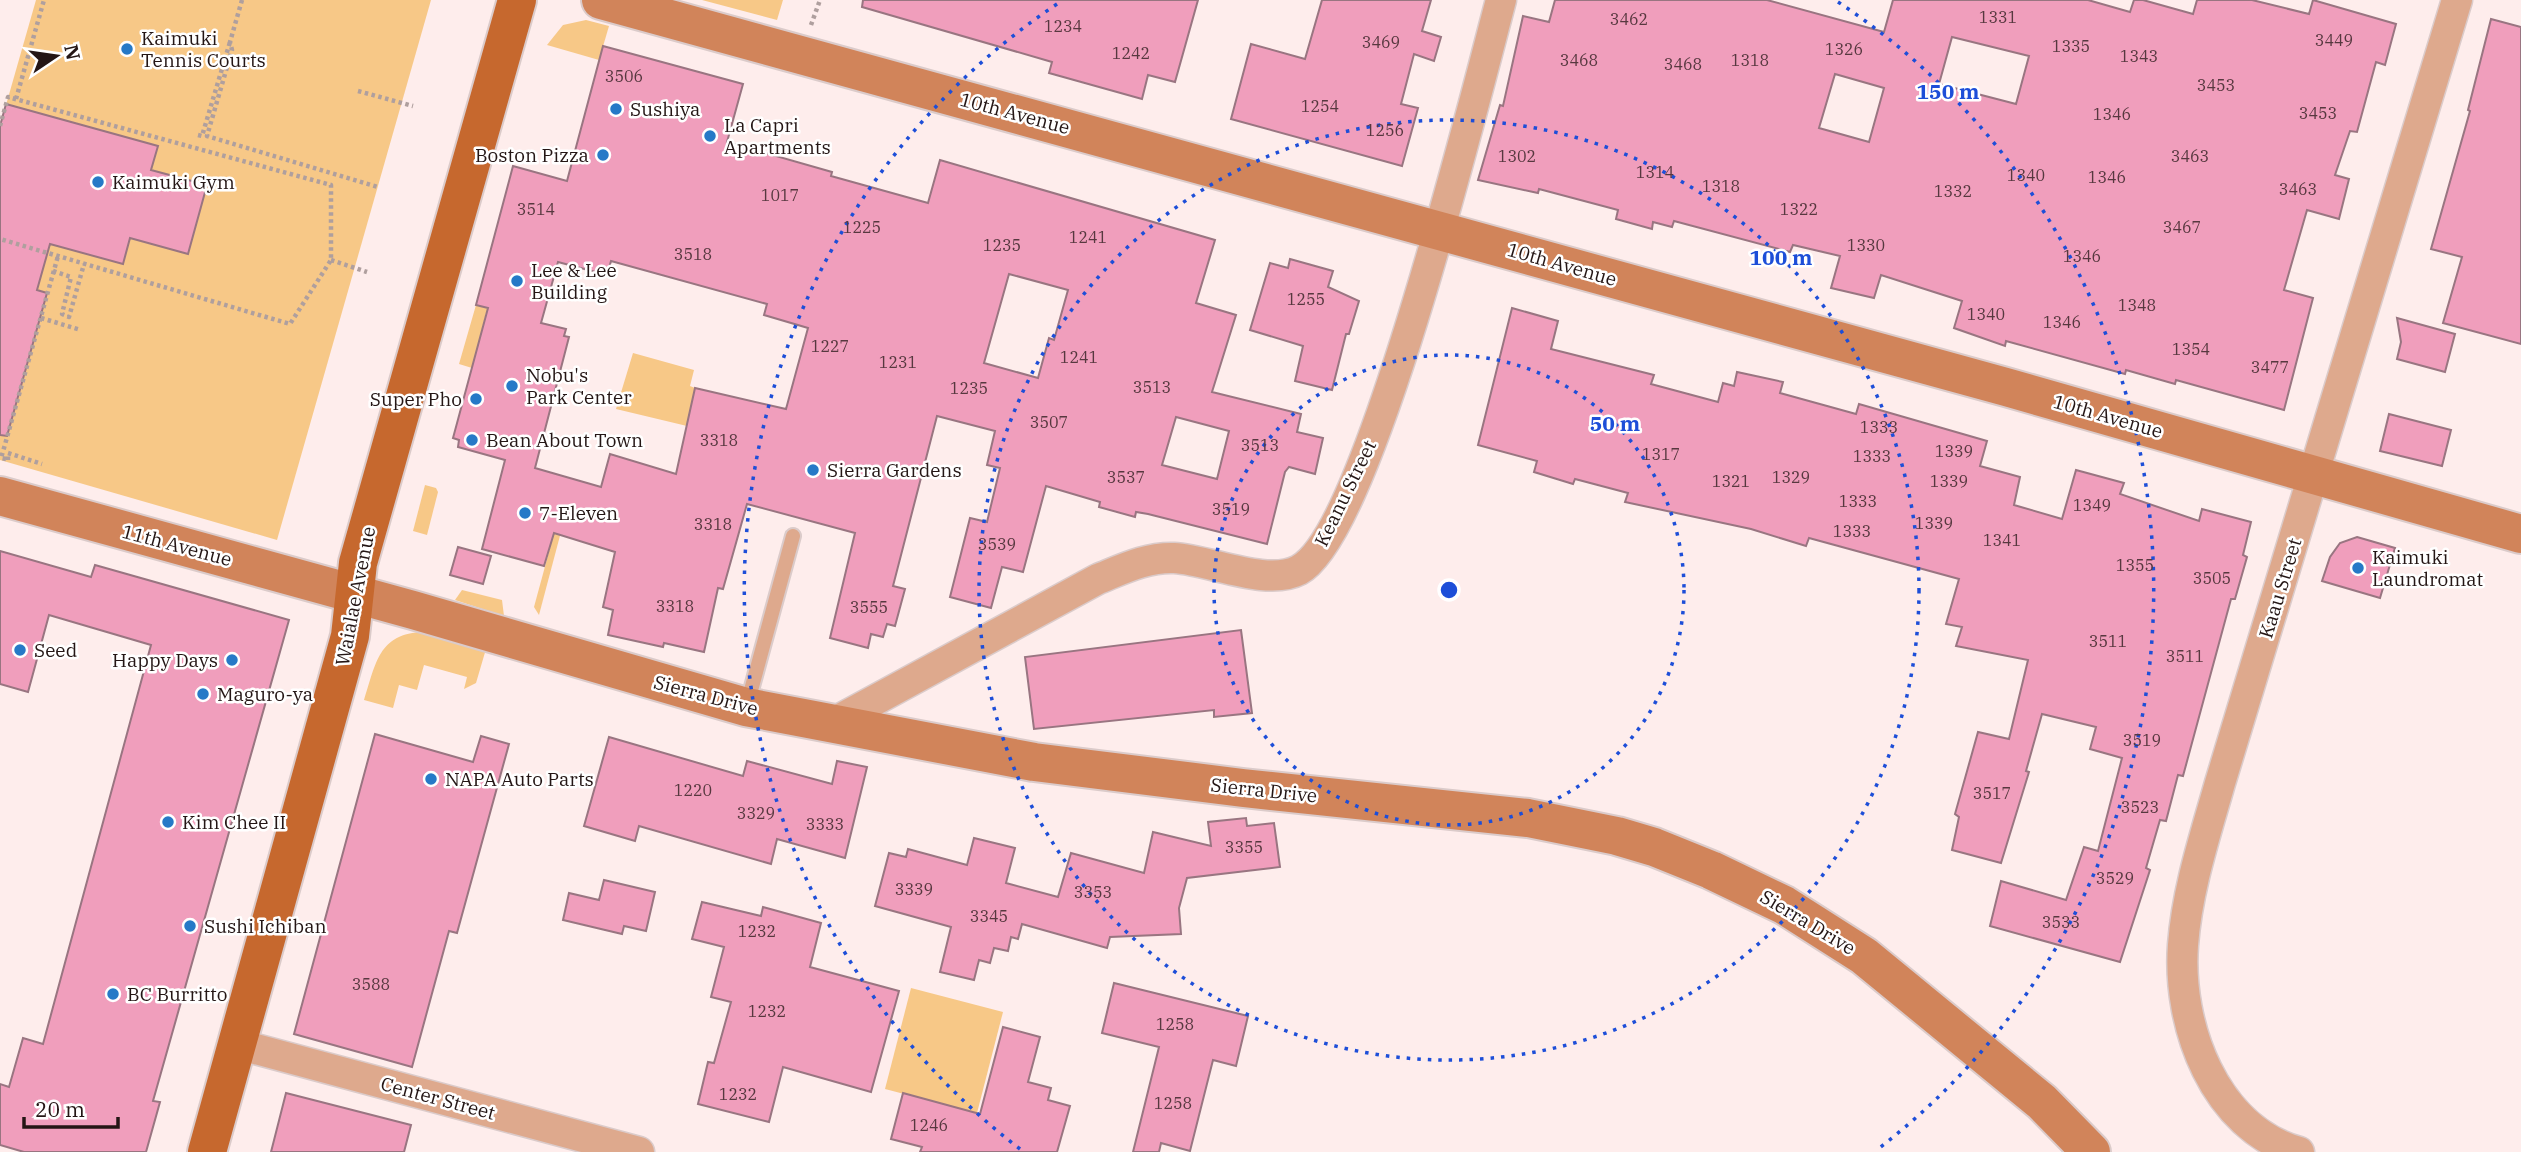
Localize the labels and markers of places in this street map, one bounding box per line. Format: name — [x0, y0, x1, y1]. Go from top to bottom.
place label: Kaimuki Tennis Courts — [141, 26, 266, 72]
marker: Kaimuki Tennis Courts — [119, 41, 135, 57]
place label: Sushiya — [630, 97, 700, 121]
marker: Sushiya — [608, 101, 624, 117]
place label: La Capri Apartments — [724, 113, 831, 159]
marker: La Capri Apartments — [702, 128, 718, 144]
place label: Boston Pizza — [475, 143, 589, 167]
marker: Boston Pizza — [595, 147, 611, 163]
place label: Kaimuki Gym — [112, 170, 235, 194]
marker: Kaimuki Gym — [90, 174, 106, 190]
place label: Lee & Lee Building — [531, 258, 617, 304]
marker: Lee & Lee Building — [509, 273, 525, 289]
place label: Nobu's Park Center — [526, 363, 632, 409]
marker: Nobu's Park Center — [504, 378, 520, 394]
place label: Super Pho — [370, 387, 462, 411]
marker: Super Pho — [468, 391, 484, 407]
place label: Bean About Town — [486, 428, 643, 452]
marker: Bean About Town — [464, 432, 480, 448]
place label: Sierra Gardens — [827, 458, 962, 482]
marker: Sierra Gardens — [805, 462, 821, 478]
place label: 7-Eleven — [539, 501, 618, 525]
marker: 7-Eleven — [517, 505, 533, 521]
place label: Kaimuki Laundromat — [2372, 545, 2483, 591]
marker: Kaimuki Laundromat — [2350, 560, 2366, 576]
centre of rings — [1437, 578, 1461, 602]
place label: Seed — [34, 638, 77, 662]
marker: Seed — [12, 642, 28, 658]
place label: Happy Days — [112, 648, 218, 672]
marker: Happy Days — [224, 652, 240, 668]
place label: Maguro-ya — [217, 682, 313, 706]
marker: Maguro-ya — [195, 686, 211, 702]
place label: NAPA Auto Parts — [445, 767, 594, 791]
marker: NAPA Auto Parts — [423, 771, 439, 787]
place label: Kim Chee II — [182, 810, 286, 834]
marker: Kim Chee II — [160, 814, 176, 830]
place label: Sushi Ichiban — [204, 914, 327, 938]
marker: Sushi Ichiban — [182, 918, 198, 934]
place label: BC Burritto — [127, 982, 228, 1006]
marker: BC Burritto — [105, 986, 121, 1002]

